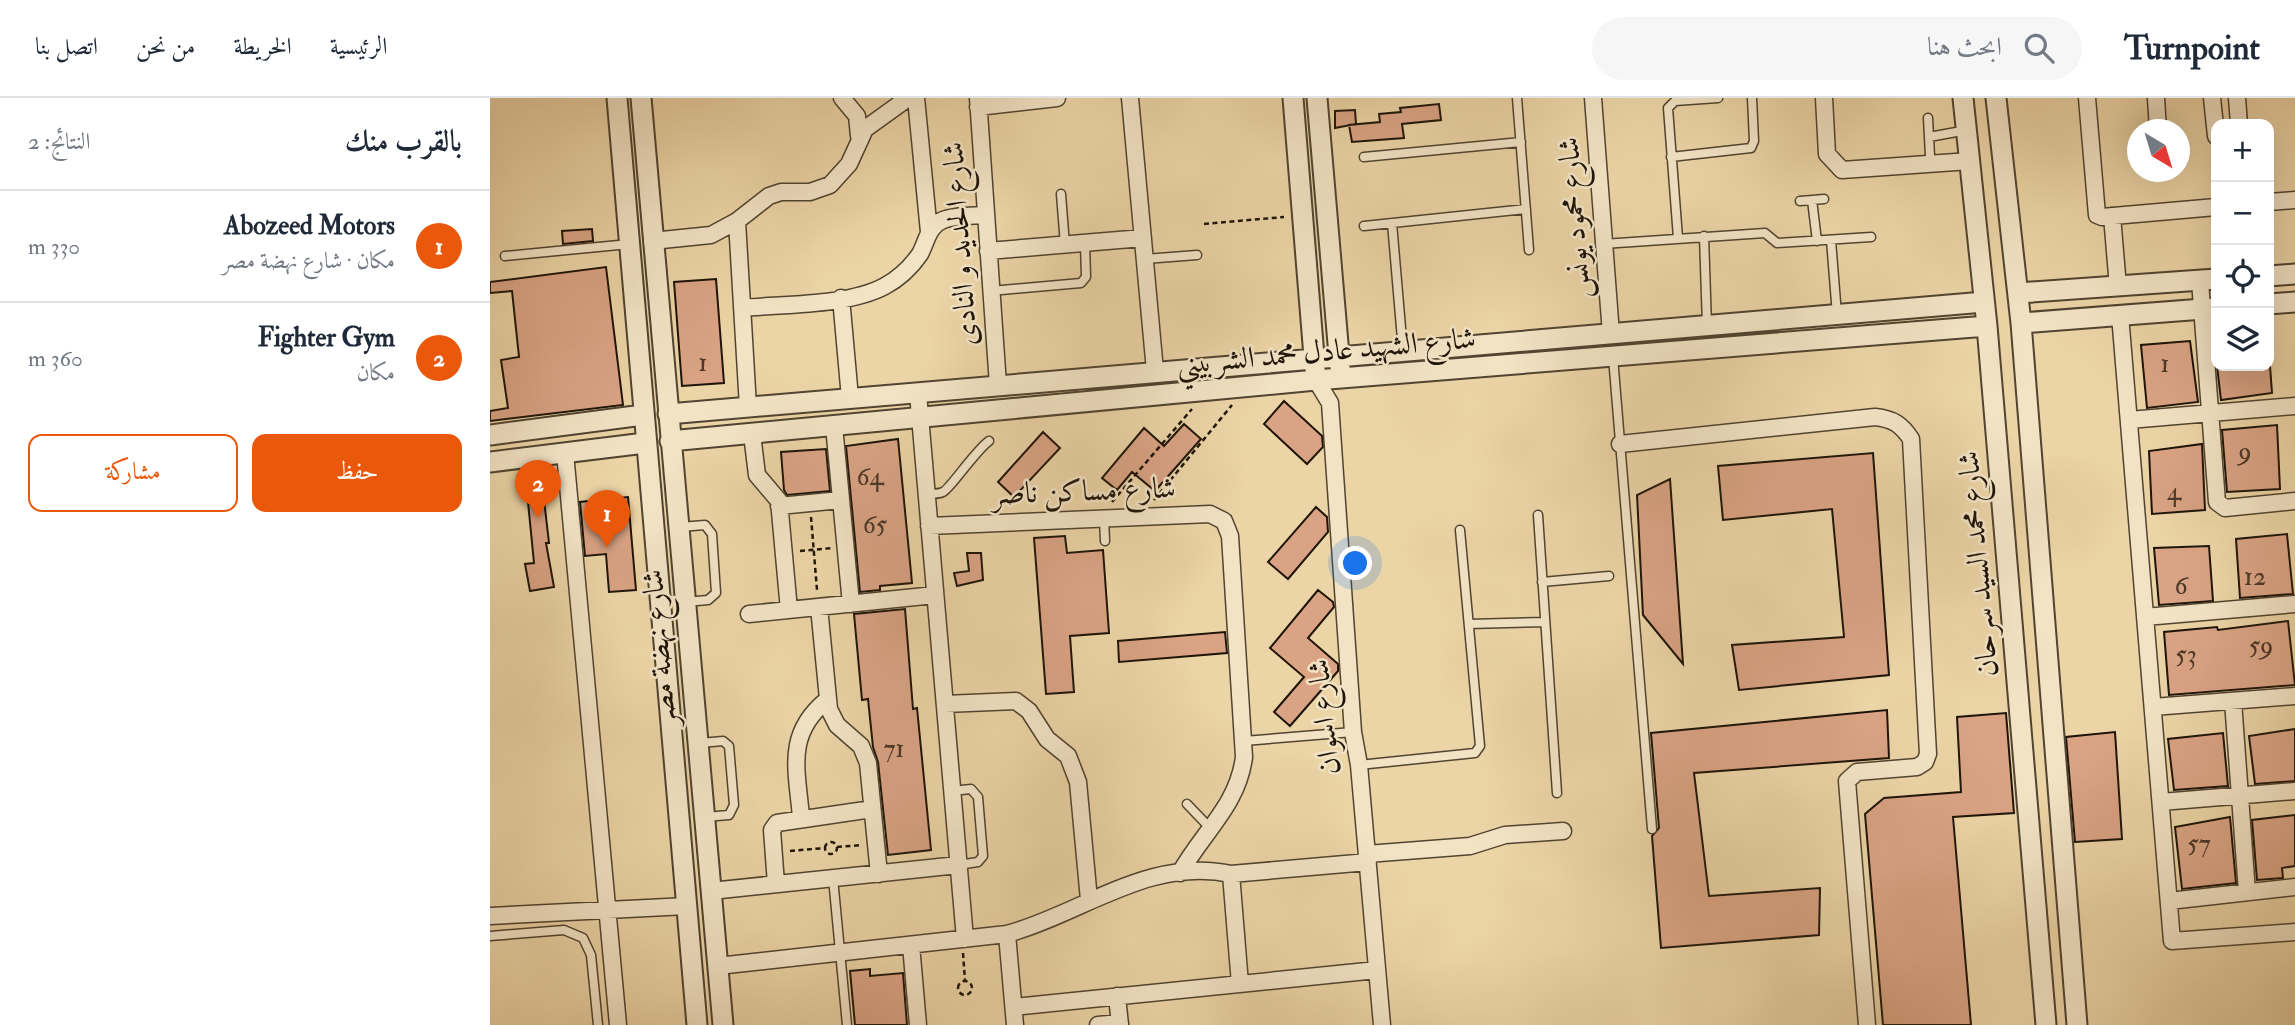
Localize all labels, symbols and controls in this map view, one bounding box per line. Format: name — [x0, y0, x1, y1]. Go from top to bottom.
search box — [1592, 17, 2082, 80]
text: Turnpoint — [2124, 28, 2260, 69]
icon: search — [2020, 29, 2058, 67]
text: اتصل بنا — [35, 31, 98, 62]
text: من نحن — [136, 31, 195, 62]
text: الخريطة — [233, 31, 292, 62]
text: الرئيسية — [330, 31, 387, 62]
text: ابحث هنا — [1927, 31, 2002, 63]
north arrow — [2127, 119, 2190, 182]
map controls — [2211, 119, 2274, 371]
button: + — [2211, 119, 2274, 182]
text: بالقرب منك — [345, 123, 462, 160]
text: النتائج: 2 — [28, 127, 91, 156]
street label: شارع محمود يونس — [1550, 136, 1604, 300]
street label: شارع الحديد و النادى — [934, 140, 992, 347]
button: − — [2211, 182, 2274, 245]
text: Abozeed Motors — [224, 210, 395, 242]
text: 330 m — [28, 232, 80, 261]
text: 1 — [435, 232, 443, 261]
button: locate — [2211, 245, 2274, 308]
text: مكان · شارع نهضة مصر — [222, 246, 395, 275]
button: layers — [2211, 308, 2274, 371]
street label: شارع الشهيد عادل محمد الشربيني — [1175, 319, 1478, 391]
text: Fighter Gym — [258, 322, 395, 354]
text: 360 m — [28, 344, 83, 373]
text: 2 — [433, 344, 445, 373]
house number: 1 — [698, 347, 708, 379]
house number: 1 — [2160, 348, 2170, 380]
text: مكان — [356, 358, 395, 387]
button: مشاركة — [28, 434, 238, 512]
button: حفظ — [252, 434, 462, 512]
house number: 9 — [2236, 436, 2252, 468]
street label: شارع محمد السيد سرحان — [1950, 449, 2012, 678]
pin: 2 — [515, 460, 561, 518]
house number: 64 — [856, 461, 885, 493]
street label: شارع مساكن ناصر — [989, 469, 1177, 519]
house number: 4 — [2167, 476, 2182, 508]
pin: 1 — [584, 490, 630, 548]
house number: 65 — [863, 509, 888, 541]
your location — [1338, 546, 1372, 580]
house number: 12 — [2244, 561, 2266, 593]
street label: شارع نهضة مصر — [634, 568, 691, 731]
house number: 6 — [2174, 570, 2189, 602]
house number: 59 — [2249, 630, 2273, 662]
house number: 53 — [2175, 639, 2197, 671]
street label: شارع اسوان — [1300, 657, 1354, 777]
house number: 71 — [883, 733, 905, 765]
house number: 57 — [2187, 828, 2211, 860]

